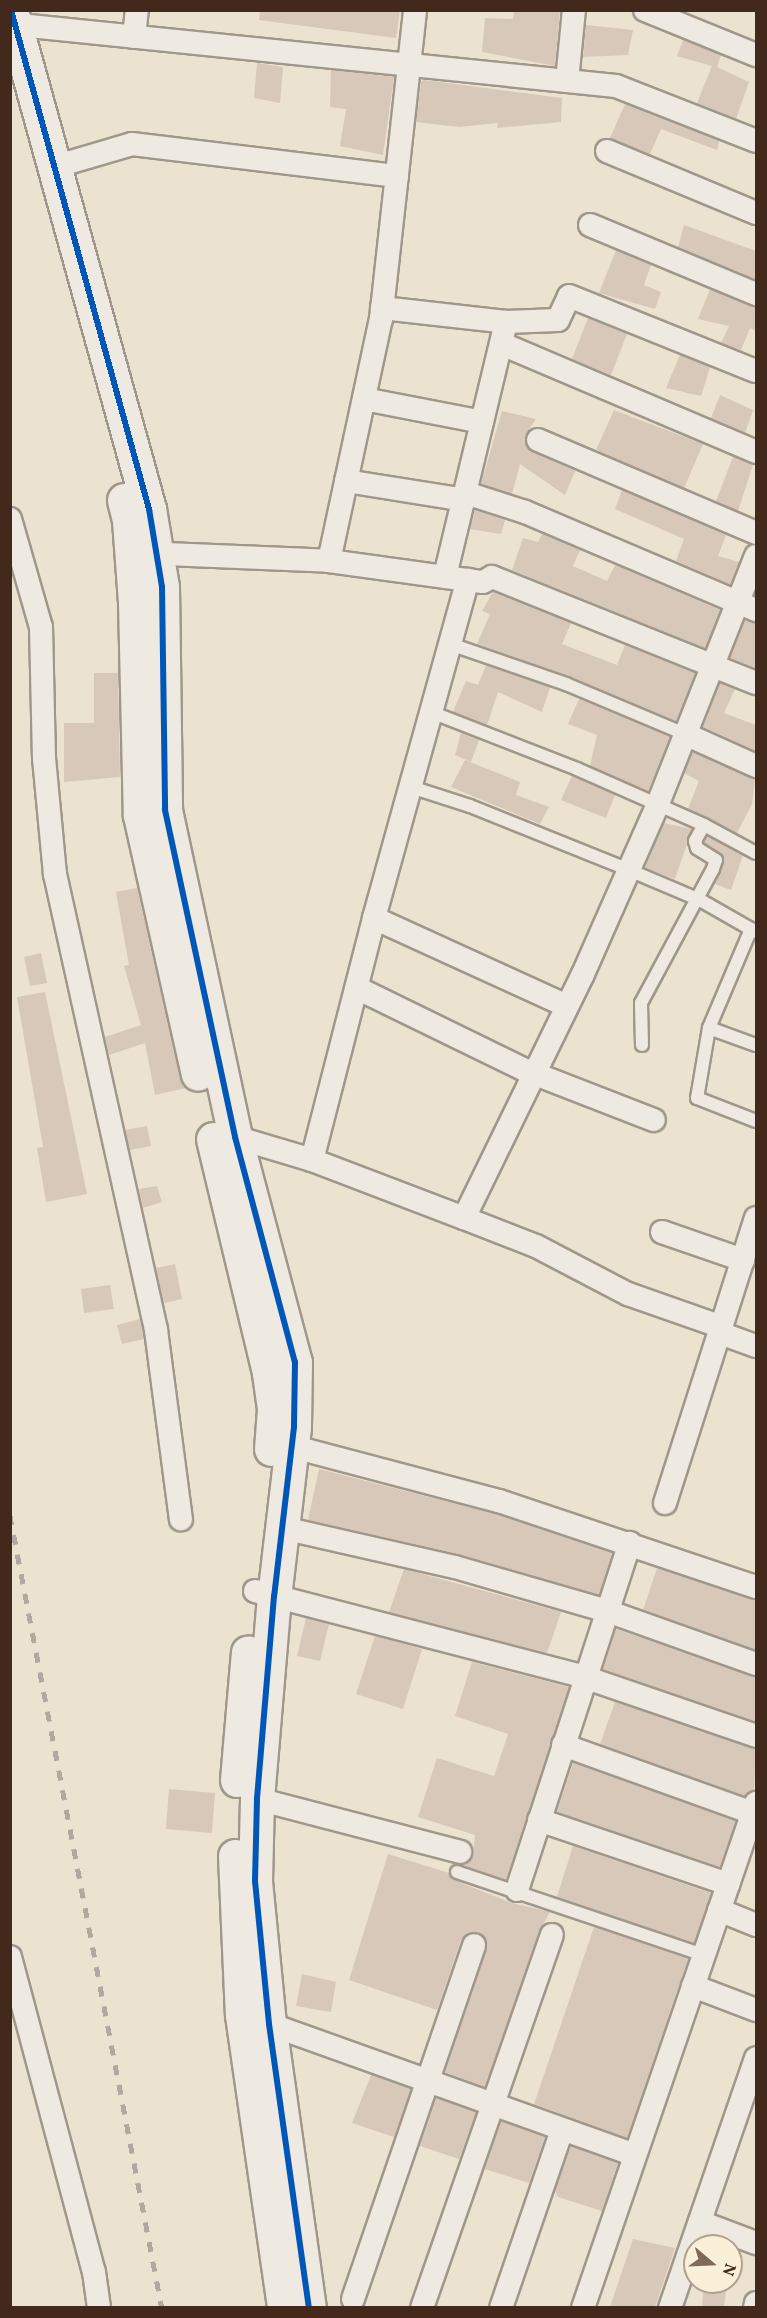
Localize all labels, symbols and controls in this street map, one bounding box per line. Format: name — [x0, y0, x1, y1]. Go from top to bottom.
north arrow — [683, 2234, 743, 2294]
text: N — [716, 2260, 740, 2278]

